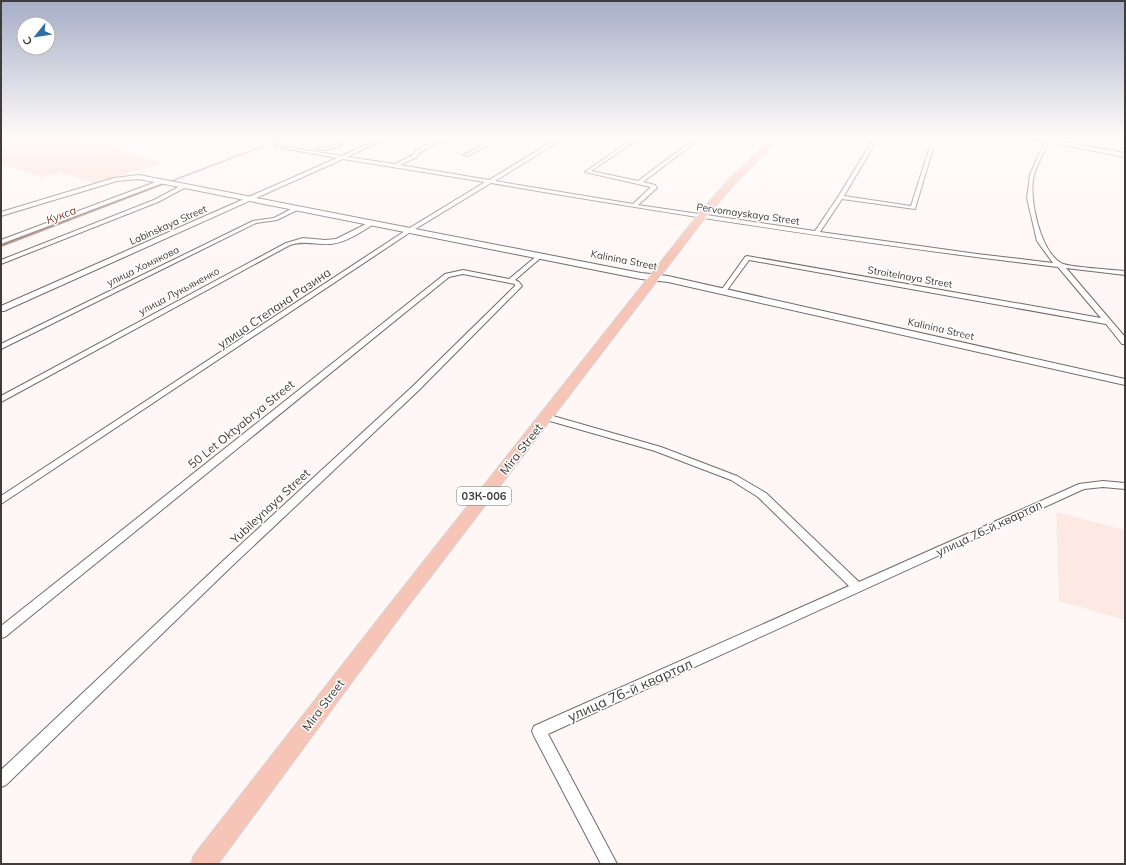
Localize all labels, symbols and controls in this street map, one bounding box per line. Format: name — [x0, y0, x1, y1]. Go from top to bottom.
north arrow — [16, 16, 56, 56]
text: С — [19, 34, 35, 48]
street label: Pervomayskaya Street — [696, 200, 801, 228]
street label: Labinskaya Street — [127, 202, 209, 248]
water label: Кукса — [44, 203, 78, 227]
street label: улица Хомякова — [105, 243, 181, 289]
street label: Kalinina Street — [590, 247, 659, 273]
street label: Stroitelnaya Street — [867, 263, 954, 291]
street label: улица Лукьяненко — [136, 264, 222, 318]
street label: улица Степана Разина — [215, 265, 333, 351]
street label: Kalinina Street — [907, 315, 976, 343]
street label: 50 Let Oktyabrya Street — [185, 376, 297, 472]
street label: Mira Street — [496, 420, 546, 478]
street label: Yubileynaya Street — [226, 465, 313, 547]
road number: 03К-006 — [457, 487, 511, 505]
street label: улица 76-й квартал — [933, 497, 1045, 559]
street label: улица 76-й квартал — [565, 654, 695, 726]
street label: Mira Street — [299, 676, 347, 734]

